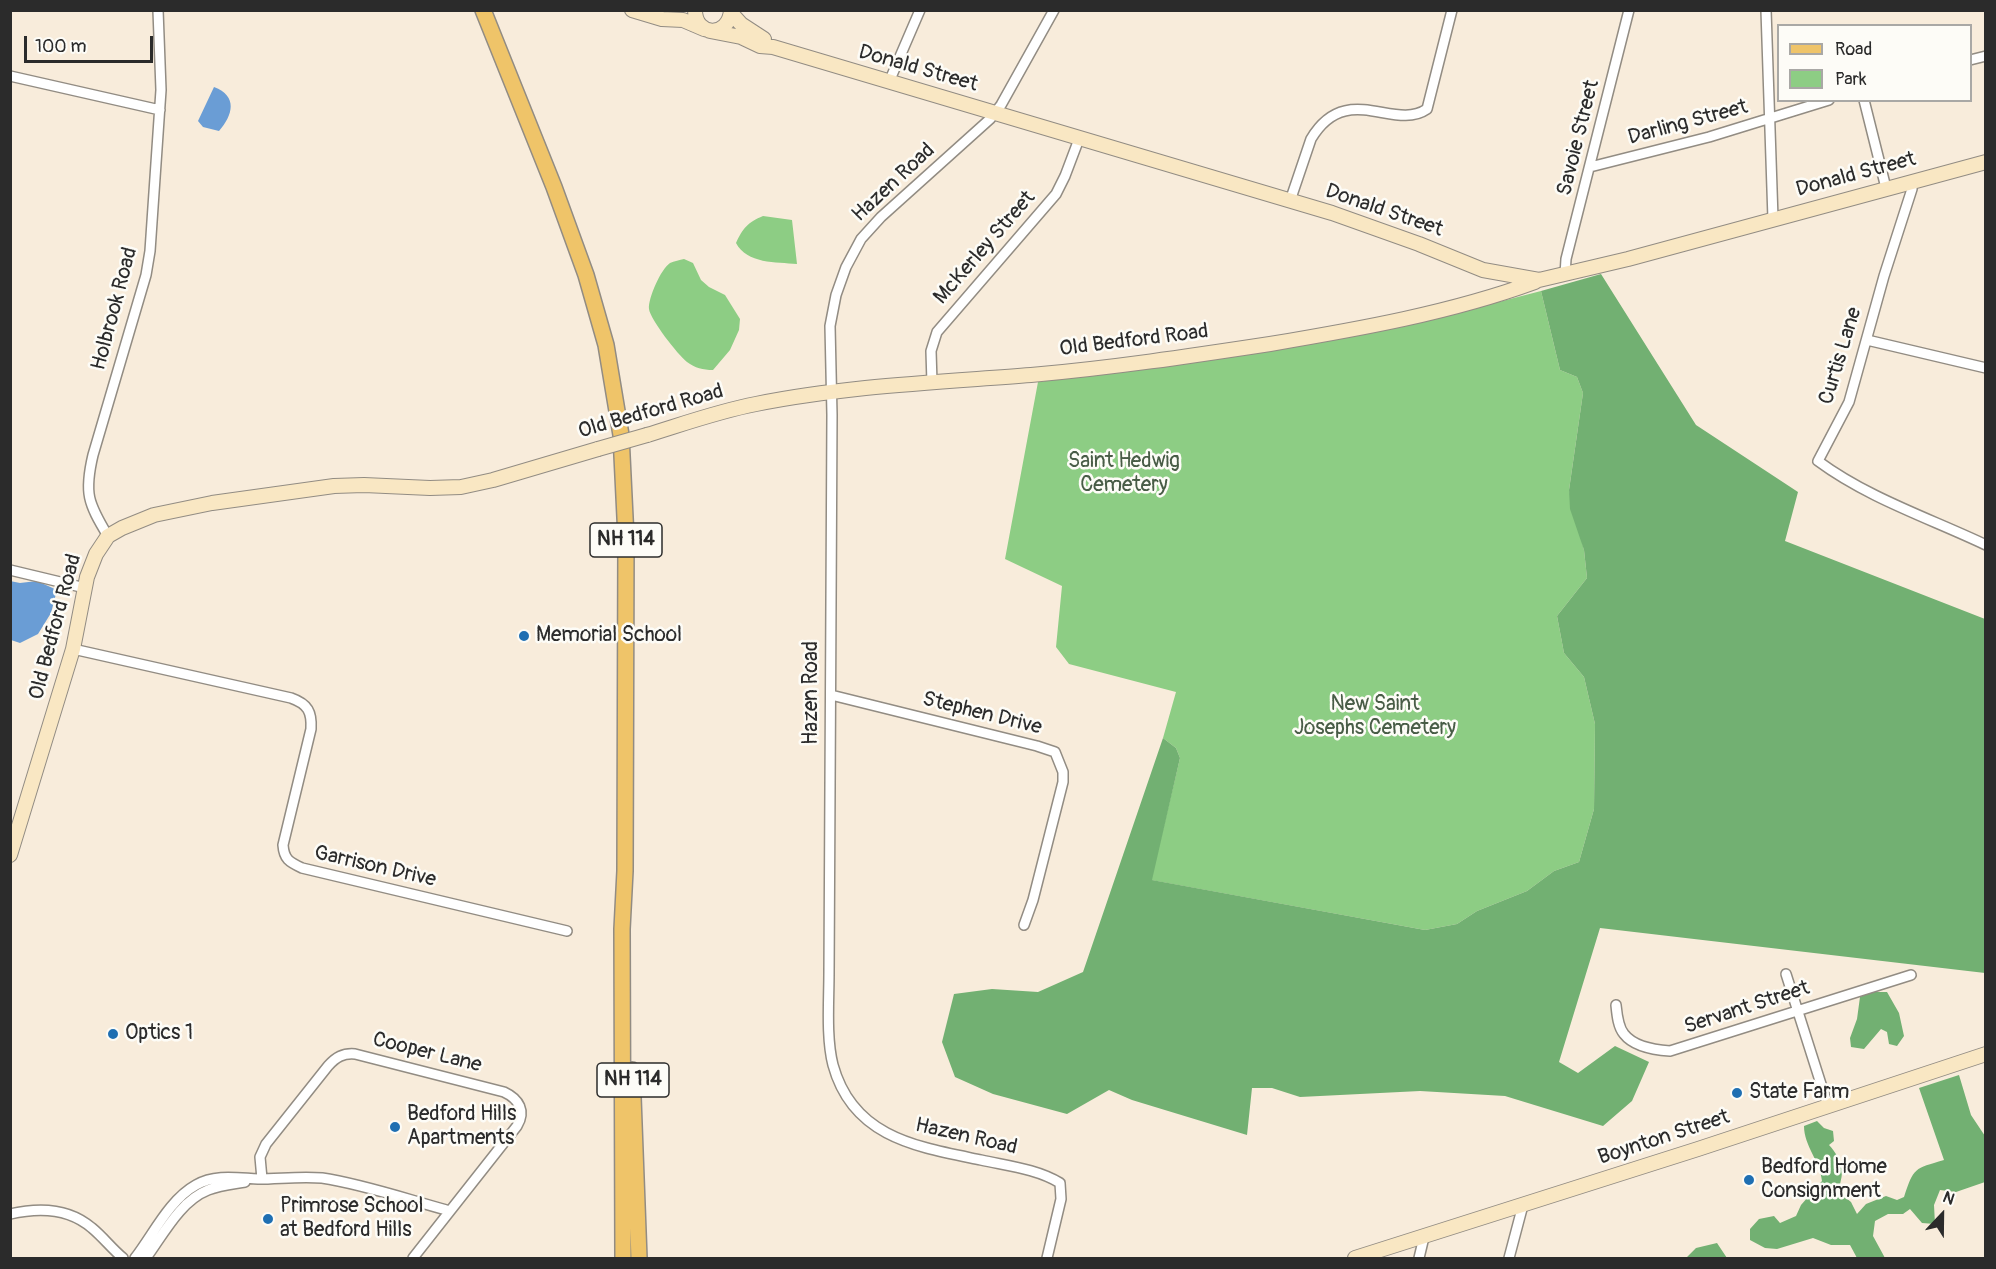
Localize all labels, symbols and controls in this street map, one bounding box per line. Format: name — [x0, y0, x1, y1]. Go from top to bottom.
scale bar — [27, 24, 156, 62]
legend — [1777, 24, 1972, 102]
text: 100 m — [35, 35, 87, 58]
text: Road — [1835, 38, 1872, 61]
street label: Donald Street — [856, 40, 980, 98]
text: Park — [1835, 68, 1867, 91]
street label: Savoie Street — [1552, 78, 1606, 198]
street label: Darling Street — [1625, 95, 1751, 151]
street label: Hazen Road — [847, 138, 941, 228]
street label: Donald Street — [1793, 147, 1919, 203]
street label: Donald Street — [1322, 179, 1446, 243]
street label: McKerley Street — [929, 186, 1041, 310]
street label: Holbrook Road — [86, 245, 144, 373]
street label: Curtis Lane — [1814, 304, 1868, 408]
street label: Old Bedford Road — [1058, 319, 1210, 363]
street label: Old Bedford Road — [576, 379, 726, 445]
park label: Saint Hedwig Cemetery — [1068, 449, 1180, 499]
road number: NH 114 — [590, 523, 662, 557]
street label: Old Bedford Road — [24, 551, 88, 703]
place label: Memorial School — [536, 623, 682, 649]
marker: Memorial School — [517, 629, 531, 643]
street label: Hazen Road — [799, 641, 825, 745]
street label: Stephen Drive — [920, 687, 1044, 741]
park label: New Saint Josephs Cemetery — [1294, 692, 1456, 742]
street label: Garrison Drive — [312, 841, 438, 893]
street label: Servant Street — [1681, 976, 1813, 1040]
place label: Optics 1 — [125, 1021, 193, 1047]
marker: Optics 1 — [106, 1027, 120, 1041]
street label: Cooper Lane — [370, 1027, 484, 1079]
road number: NH 114 — [597, 1063, 669, 1097]
place label: State Farm — [1749, 1080, 1850, 1106]
marker: State Farm — [1730, 1086, 1744, 1100]
place label: Bedford Hills Apartments — [407, 1102, 516, 1152]
street label: Boynton Street — [1595, 1105, 1733, 1171]
street label: Hazen Road — [913, 1113, 1019, 1161]
marker: Bedford Hills Apartments — [388, 1120, 402, 1134]
place label: Bedford Home Consignment — [1761, 1155, 1887, 1205]
marker: Bedford Home Consignment — [1742, 1173, 1756, 1187]
north arrow — [1912, 1185, 1972, 1245]
text: N — [1940, 1187, 1958, 1210]
place label: Primrose School at Bedford Hills — [280, 1194, 424, 1244]
marker: Primrose School at Bedford Hills — [261, 1212, 275, 1226]

